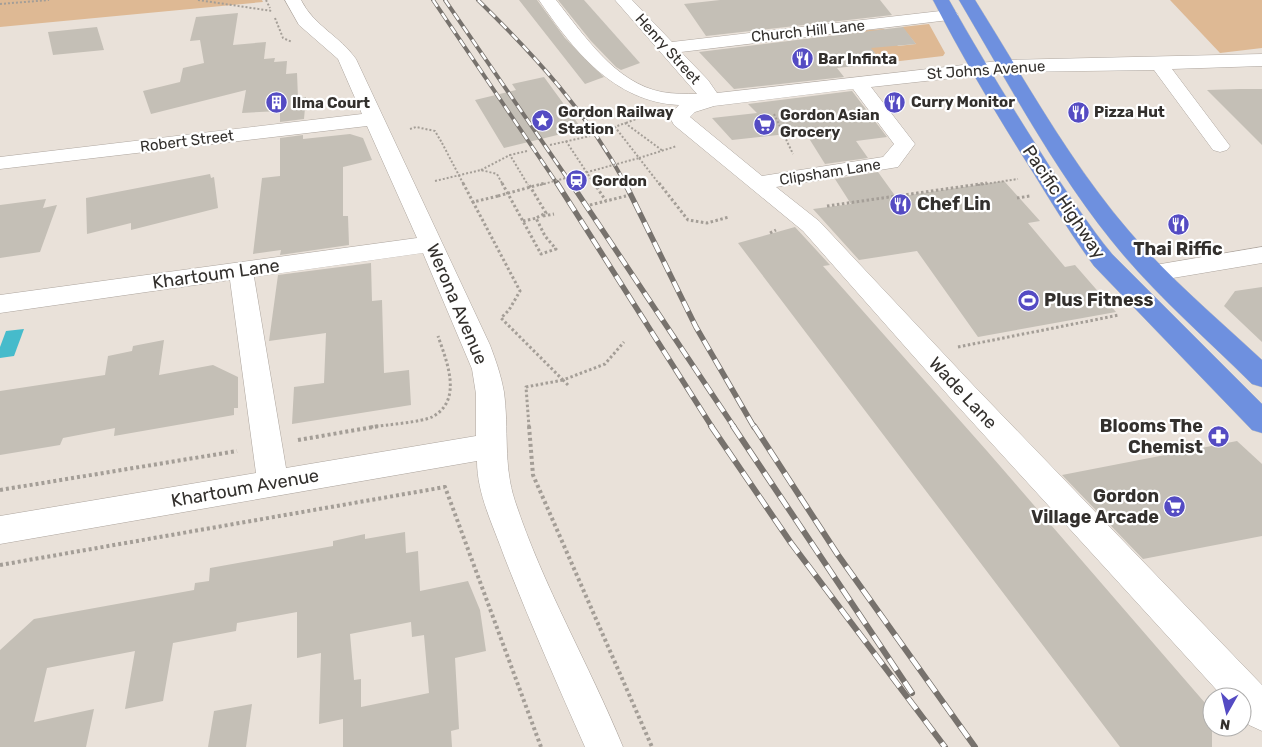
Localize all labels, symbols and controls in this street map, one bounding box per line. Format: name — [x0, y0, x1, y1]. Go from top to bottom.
street label: Henry Street — [632, 10, 704, 88]
street label: Church Hill Lane — [750, 16, 866, 46]
restaurant icon: Bar Infinta — [790, 47, 814, 71]
place label: Bar Infinta — [818, 50, 897, 68]
street label: St Johns Avenue — [926, 57, 1046, 83]
restaurant icon: Curry Monitor — [883, 90, 907, 114]
building icon: Ilma Court — [264, 91, 288, 115]
place label: Curry Monitor — [911, 93, 1015, 111]
place label: Ilma Court — [292, 94, 370, 112]
restaurant icon: Pizza Hut — [1066, 100, 1090, 124]
place label: Gordon Railway Station — [558, 103, 674, 138]
place label: Pizza Hut — [1094, 103, 1165, 121]
place label: Gordon Asian Grocery — [780, 106, 880, 141]
place icon: Gordon Railway Station — [530, 109, 554, 133]
supermarket icon: Gordon Asian Grocery — [752, 112, 776, 136]
street label: Robert Street — [139, 126, 235, 156]
street label: Pacific Highway — [1018, 141, 1110, 263]
street label: Clipsham Lane — [778, 155, 882, 189]
station icon: Gordon — [564, 169, 588, 193]
place label: Gordon — [592, 172, 647, 190]
restaurant icon: Chef Lin — [889, 192, 913, 216]
place label: Chef Lin — [917, 193, 991, 215]
restaurant icon: Thai Riffic — [1166, 212, 1190, 236]
place label: Thai Riffic — [1133, 238, 1223, 260]
street label: Werona Avenue — [422, 240, 492, 368]
street label: Khartoum Lane — [151, 254, 281, 294]
sports icon: Plus Fitness — [1016, 288, 1040, 312]
place label: Plus Fitness — [1044, 289, 1154, 311]
street label: Wade Lane — [924, 353, 1002, 433]
place label: Blooms The Chemist — [1100, 415, 1203, 458]
pharmacy icon: Blooms The Chemist — [1207, 424, 1231, 448]
street label: Khartoum Avenue — [169, 464, 321, 512]
place label: Gordon Village Arcade — [1031, 485, 1159, 528]
supermarket icon: Gordon Village Arcade — [1163, 494, 1187, 518]
north arrow — [1202, 687, 1252, 737]
text: N — [1219, 715, 1231, 733]

